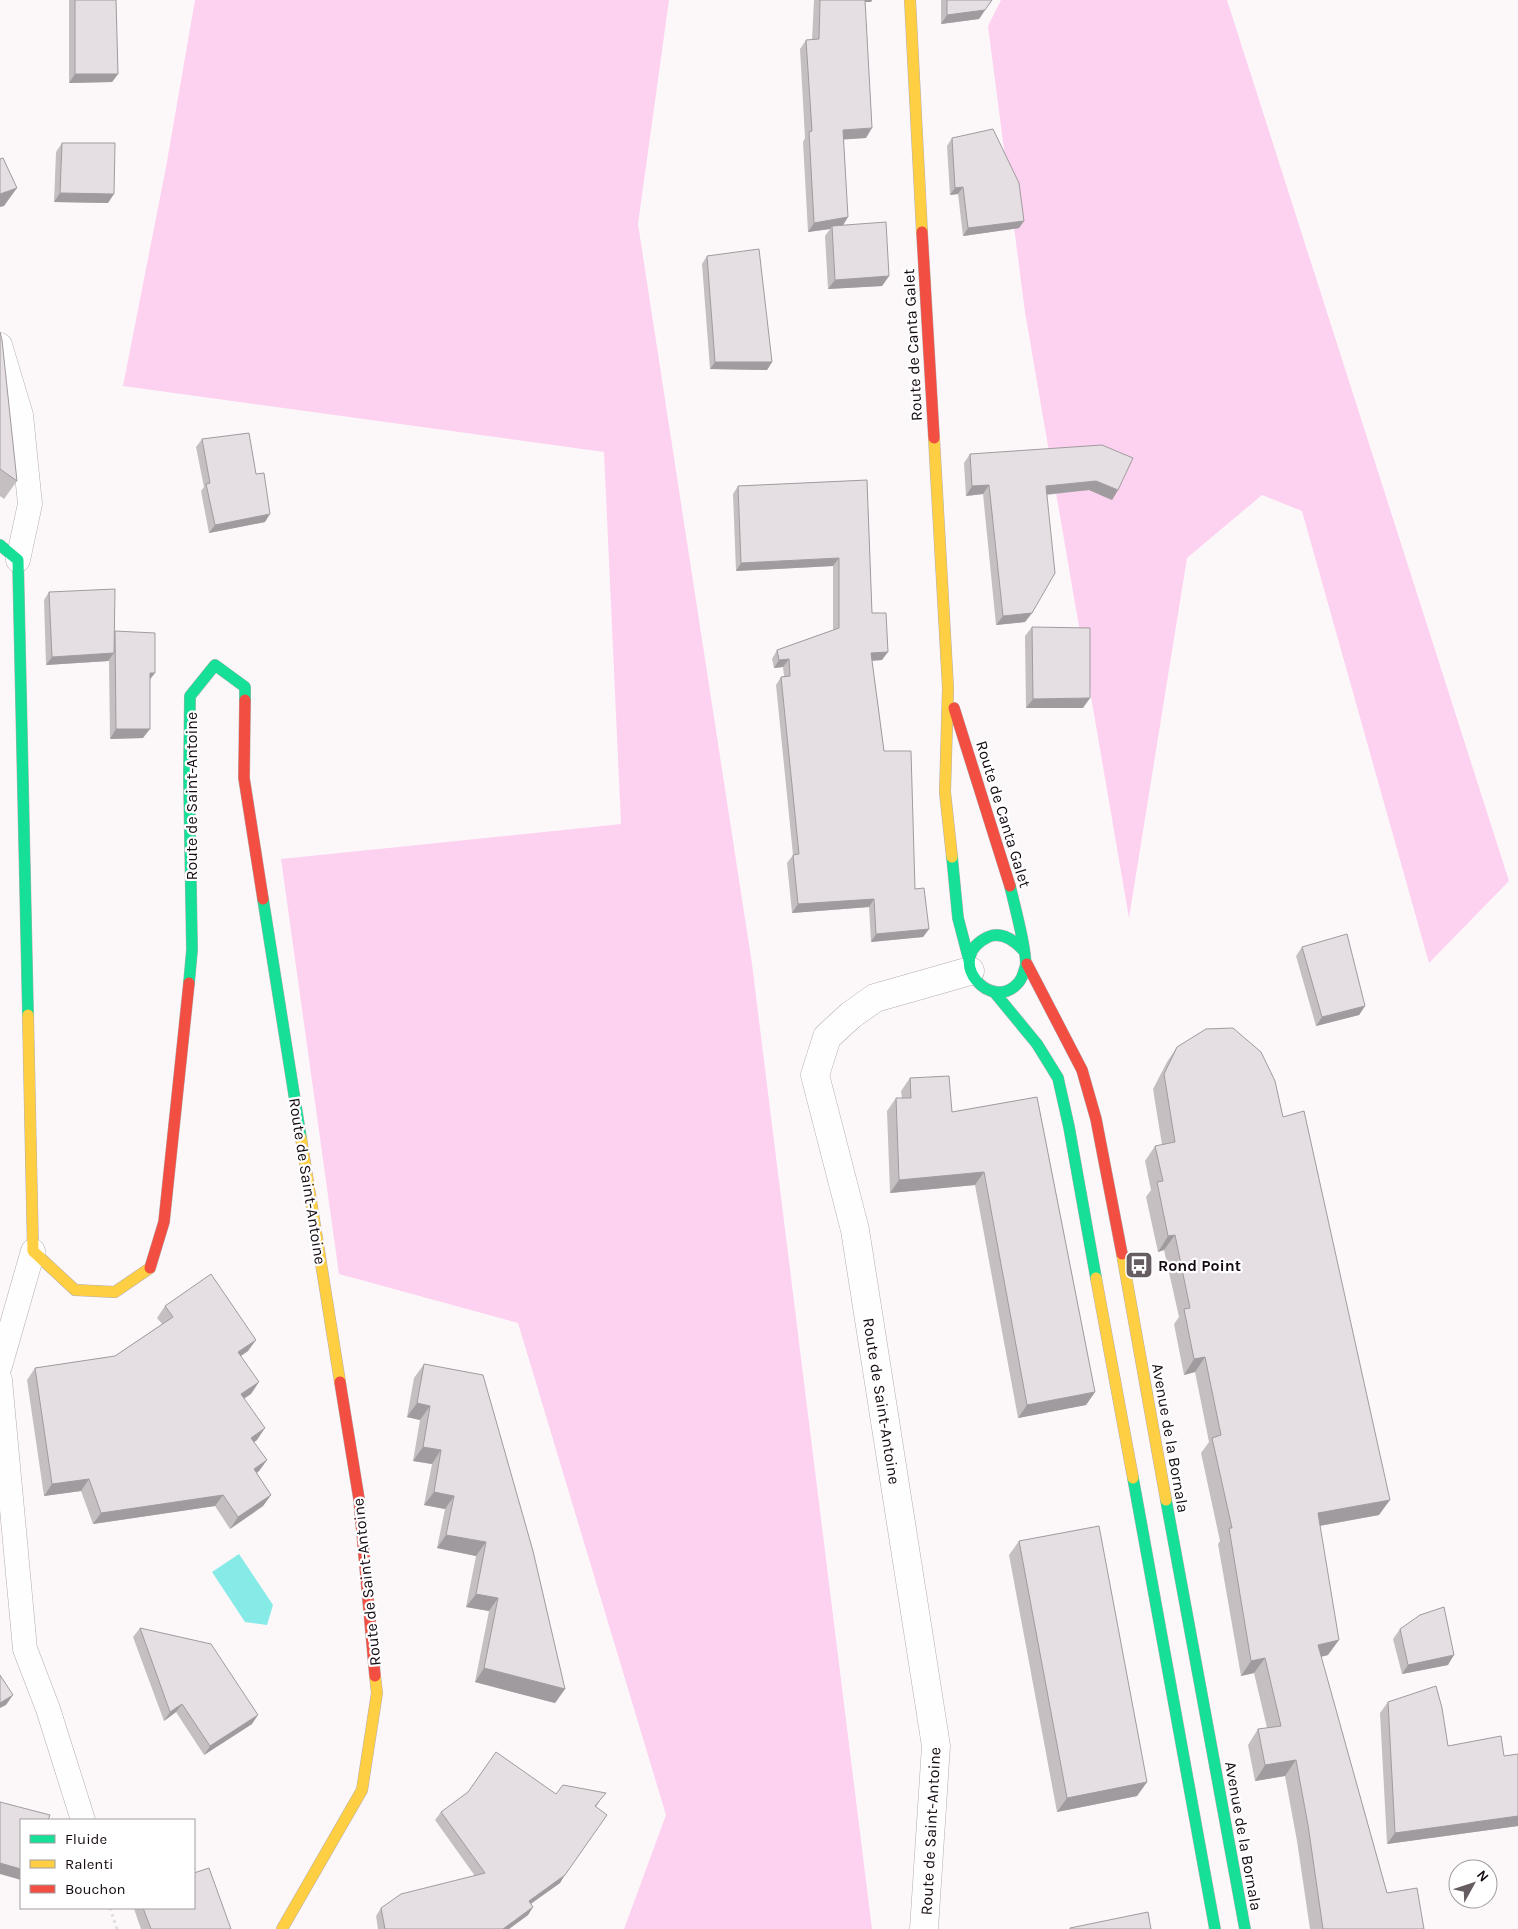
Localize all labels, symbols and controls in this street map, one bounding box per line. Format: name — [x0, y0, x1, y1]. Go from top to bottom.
street label: Route de Canta Galet — [899, 268, 926, 422]
street label: Route de Saint-Antoine — [182, 712, 201, 880]
street label: Route de Canta Galet — [972, 738, 1035, 890]
street label: Route de Saint-Antoine — [285, 1096, 330, 1266]
bus stop icon: Rond Point — [1124, 1250, 1154, 1280]
place label: Rond Point — [1158, 1256, 1241, 1275]
street label: Route de Saint-Antoine — [859, 1316, 904, 1486]
street label: Avenue de la Bornala — [1148, 1362, 1193, 1514]
street label: Route de Saint-Antoine — [348, 1497, 385, 1667]
street label: Route de Saint-Antoine — [917, 1746, 944, 1916]
street label: Avenue de la Bornala — [1221, 1760, 1266, 1912]
legend — [20, 1819, 195, 1909]
text: Fluide — [65, 1830, 107, 1848]
text: Ralenti — [65, 1855, 114, 1873]
north arrow — [1448, 1859, 1498, 1909]
text: N — [1473, 1867, 1492, 1885]
text: Bouchon — [65, 1880, 126, 1898]

